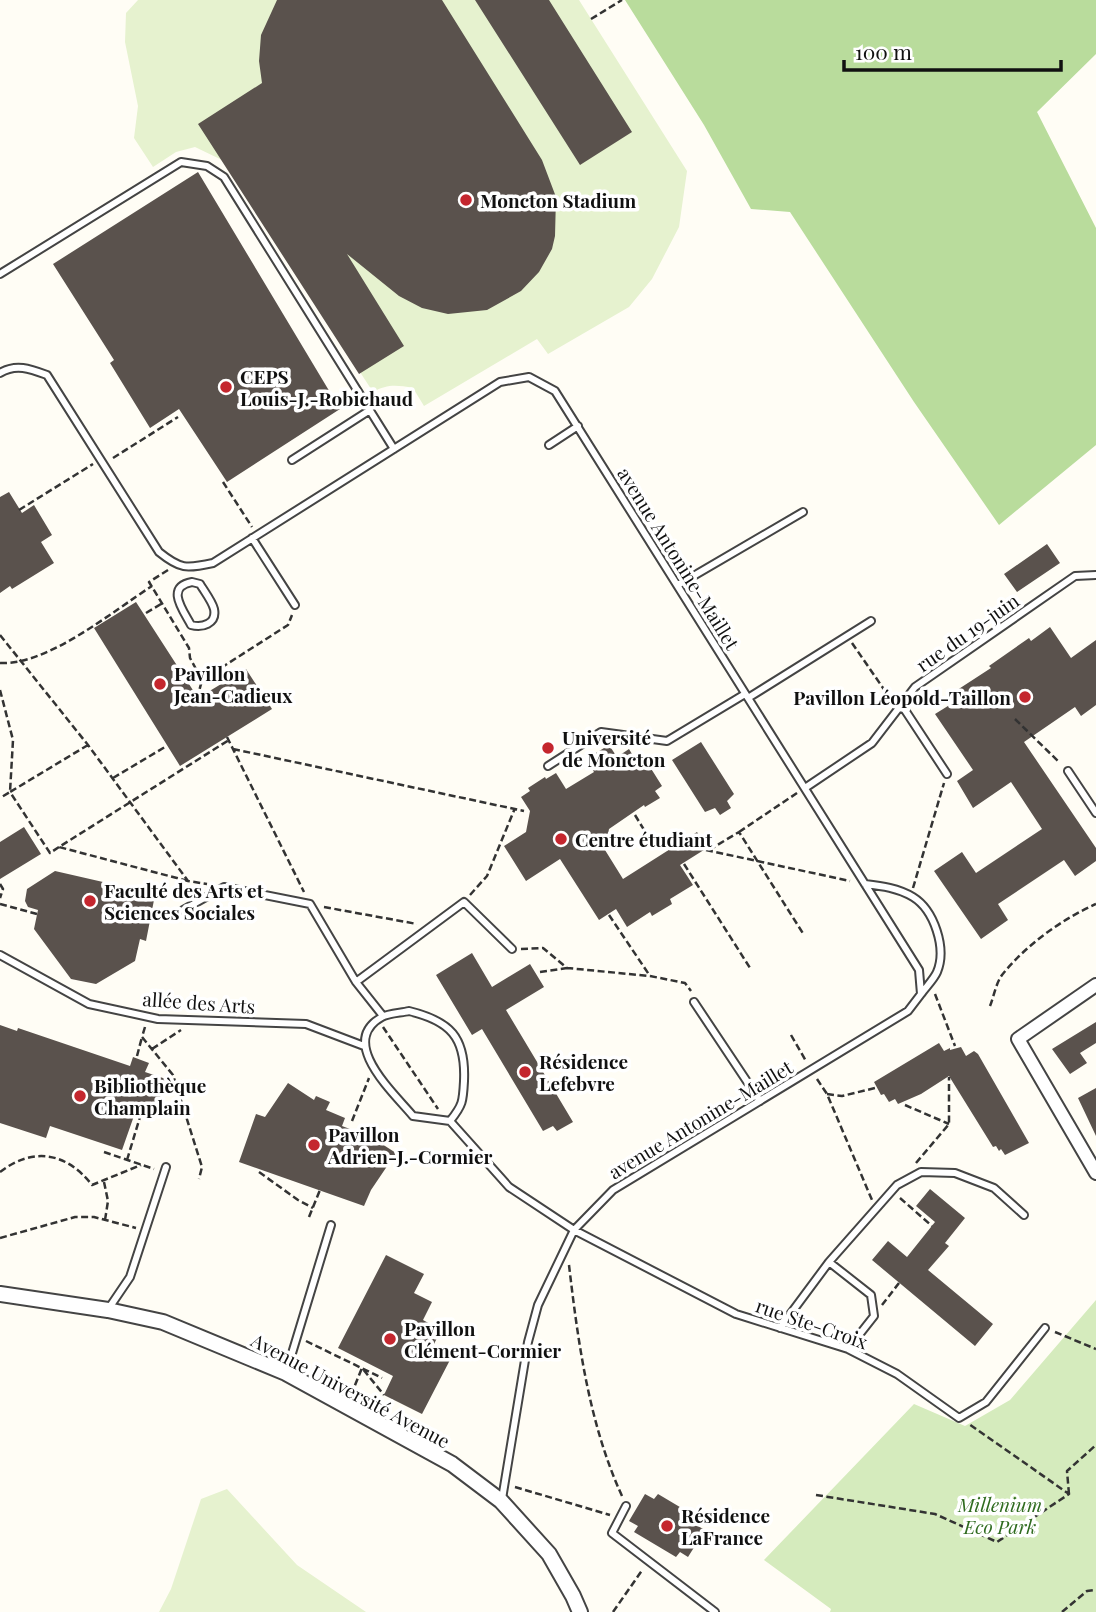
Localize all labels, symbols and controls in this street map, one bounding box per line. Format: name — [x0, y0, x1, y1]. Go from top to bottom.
scale bar — [844, 28, 1061, 72]
text: 100 m — [855, 37, 912, 65]
place label: Moncton Stadium — [480, 187, 636, 213]
marker: Moncton Stadium — [458, 192, 474, 208]
place label: CEPS Louis-J.-Robichaud — [240, 363, 414, 411]
marker: CEPS Louis-J.-Robichaud — [218, 379, 234, 395]
street label: avenue Antonine-Maillet — [612, 462, 746, 654]
street label: rue du 19-juin — [910, 587, 1024, 677]
place label: Pavillon Jean-Cadieux — [173, 660, 293, 708]
marker: Pavillon Jean-Cadieux — [152, 676, 168, 692]
place label: Pavillon Léopold-Taillon — [793, 684, 1011, 710]
marker: Pavillon Léopold-Taillon — [1017, 689, 1033, 705]
place label: Université de Moncton — [562, 724, 666, 772]
marker: Université de Moncton — [540, 740, 556, 756]
place label: Centre étudiant — [575, 826, 712, 852]
marker: Centre étudiant — [553, 831, 569, 847]
place label: Faculté des Arts et Sciences Sociales — [104, 877, 264, 925]
marker: Faculté des Arts et Sciences Sociales — [82, 893, 98, 909]
street label: allée des Arts — [142, 985, 256, 1019]
place label: Résidence Lefebvre — [539, 1048, 628, 1096]
street label: avenue Antonine-Maillet — [603, 1054, 797, 1184]
marker: Résidence Lefebvre — [517, 1064, 533, 1080]
place label: Bibliothèque Champlain — [94, 1072, 206, 1120]
marker: Bibliothèque Champlain — [72, 1088, 88, 1104]
place label: Pavillon Adrien-J.-Cormier — [327, 1121, 493, 1169]
marker: Pavillon Adrien-J.-Cormier — [306, 1137, 322, 1153]
street label: rue Ste-Croix — [752, 1292, 872, 1354]
place label: Pavillon Clément-Cormier — [404, 1315, 561, 1363]
street label: Avenue Université Avenue — [246, 1326, 455, 1453]
marker: Pavillon Clément-Cormier — [382, 1331, 398, 1347]
park label: Millenium Eco Park — [957, 1491, 1042, 1539]
place label: Résidence LaFrance — [681, 1502, 770, 1550]
marker: Résidence LaFrance — [659, 1518, 675, 1534]

